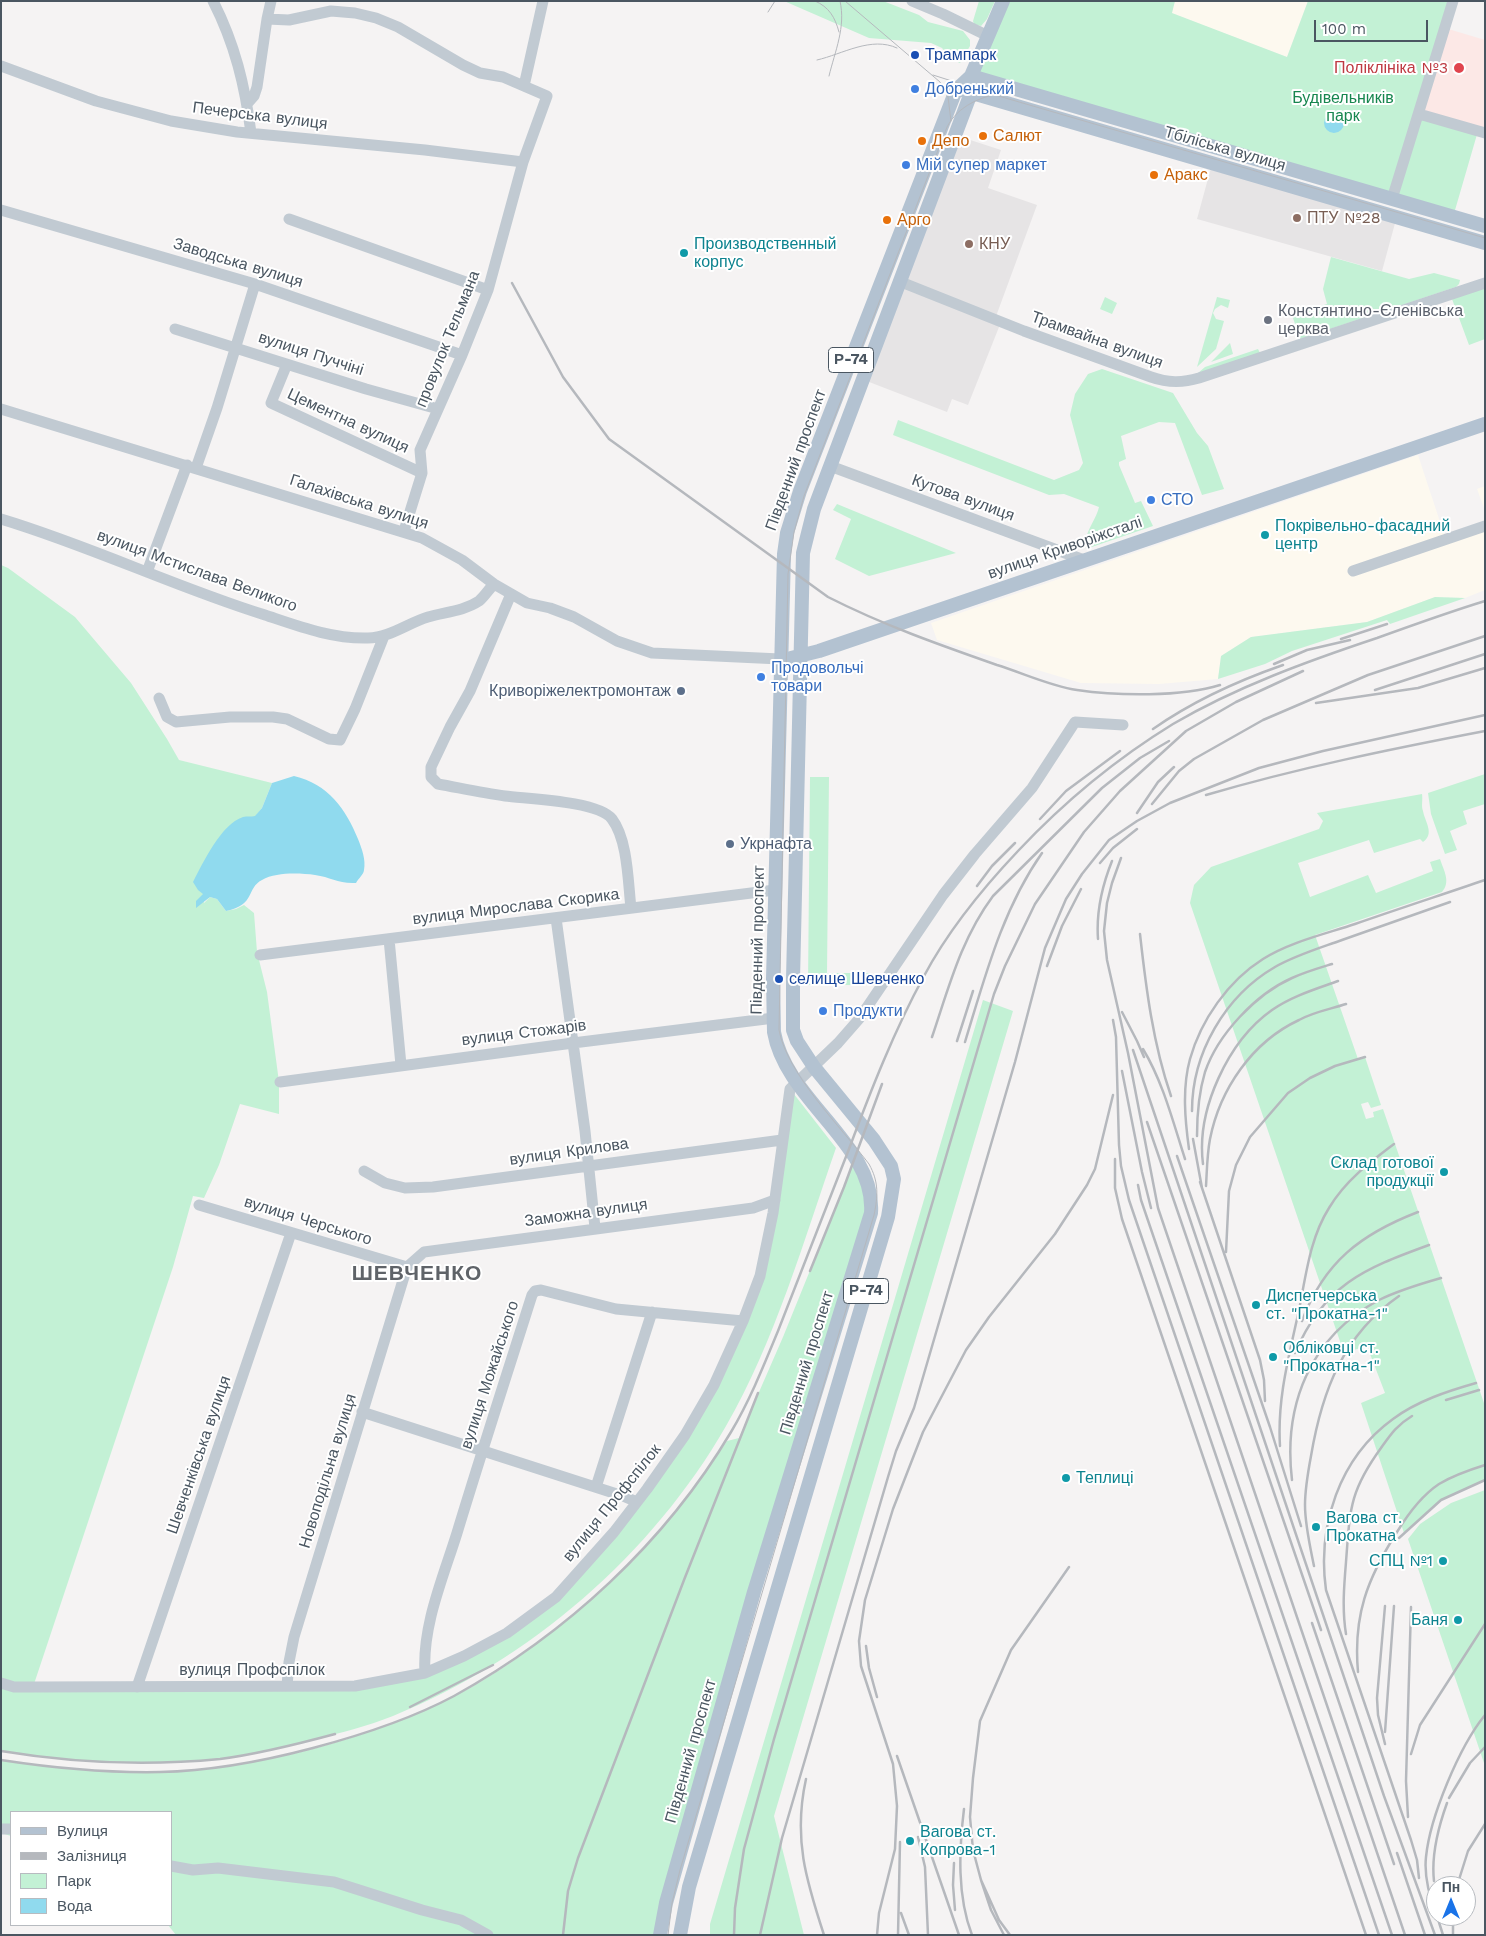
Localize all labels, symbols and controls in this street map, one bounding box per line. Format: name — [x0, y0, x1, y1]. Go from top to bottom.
scale bar — [1316, 10, 1430, 42]
text: 100 m — [1322, 20, 1366, 38]
place label: Трампарк — [925, 45, 996, 65]
marker: Трампарк — [909, 49, 921, 61]
place label: Поліклініка №3 — [1334, 58, 1448, 78]
marker: Поліклініка №3 — [1452, 61, 1466, 75]
place label: Добренький — [925, 79, 1014, 99]
marker: Добренький — [909, 83, 921, 95]
park label: Будівельників парк — [1292, 88, 1394, 126]
street label: Печерська вулиця — [191, 98, 329, 134]
street label: Тбіліська вулиця — [1162, 123, 1288, 175]
place label: Салют — [993, 126, 1042, 146]
marker: Салют — [977, 130, 989, 142]
place label: Депо — [932, 131, 969, 151]
marker: Депо — [916, 135, 928, 147]
place label: Мій супер маркет — [916, 155, 1047, 175]
marker: Мій супер маркет — [900, 159, 912, 171]
place label: Аракс — [1164, 165, 1208, 185]
marker: Аракс — [1148, 169, 1160, 181]
place label: ПТУ №28 — [1307, 208, 1381, 228]
place label: Арго — [897, 210, 931, 230]
marker: ПТУ №28 — [1291, 212, 1303, 224]
marker: Арго — [881, 214, 893, 226]
street label: Заводська вулиця — [171, 234, 305, 292]
place label: Производственный корпус — [694, 234, 836, 272]
place label: КНУ — [979, 234, 1010, 254]
marker: КНУ — [963, 238, 975, 250]
marker: Производственный корпус — [678, 247, 690, 259]
street label: провулок Тельмана — [412, 268, 484, 410]
place label: Констянтино-Єленівська церква — [1278, 301, 1463, 339]
street label: Трамвайна вулиця — [1028, 307, 1166, 373]
marker: Констянтино-Єленівська церква — [1262, 314, 1274, 326]
street label: вулиця Пуччіні — [256, 328, 366, 380]
road number: Р-74 — [828, 348, 874, 372]
street label: Цементна вулиця — [284, 384, 412, 458]
street label: Південний проспект — [761, 387, 831, 533]
street label: Галахівська вулиця — [287, 471, 431, 533]
street label: Кутова вулиця — [909, 471, 1017, 525]
place label: СТО — [1161, 490, 1194, 510]
marker: СТО — [1145, 494, 1157, 506]
street label: вулиця Криворіжсталі — [985, 513, 1145, 583]
place label: Покрівельно-фасадний центр — [1275, 516, 1450, 554]
street label: вулиця Мстислава Великого — [94, 526, 300, 616]
marker: Покрівельно-фасадний центр — [1259, 529, 1271, 541]
place label: Продовольчі товари — [771, 658, 864, 696]
marker: Продовольчі товари — [755, 671, 767, 683]
place label: Криворіжелектромонтаж — [489, 681, 671, 701]
marker: Криворіжелектромонтаж — [675, 685, 687, 697]
place label: Укрнафта — [740, 834, 812, 854]
marker: Укрнафта — [724, 838, 736, 850]
street label: Південний проспект — [747, 865, 769, 1015]
street label: вулиця Мирослава Скорика — [412, 885, 620, 929]
place label: селище Шевченко — [789, 969, 924, 989]
marker: селище Шевченко — [773, 973, 785, 985]
place label: Продукти — [833, 1001, 903, 1021]
marker: Продукти — [817, 1005, 829, 1017]
street label: вулиця Стожарів — [461, 1016, 587, 1050]
street label: вулиця Крилова — [508, 1134, 630, 1170]
place label: Склад готової продукції — [1330, 1153, 1434, 1191]
marker: Склад готової продукції — [1438, 1166, 1450, 1178]
street label: вулиця Черського — [242, 1192, 374, 1250]
street label: Заможна вулиця — [523, 1195, 649, 1231]
district label: ШЕВЧЕНКО — [351, 1261, 483, 1287]
road number: Р-74 — [844, 1278, 888, 1304]
place label: Диспетчерська ст. "Прокатна-1" — [1266, 1286, 1388, 1324]
street label: Південний проспект — [776, 1289, 838, 1437]
street label: вулиця Можайського — [457, 1298, 523, 1452]
marker: Диспетчерська ст. "Прокатна-1" — [1250, 1299, 1262, 1311]
place label: Обліковці ст. "Прокатна-1" — [1283, 1338, 1380, 1376]
marker: Обліковці ст. "Прокатна-1" — [1267, 1351, 1279, 1363]
street label: Шевченківська вулиця — [163, 1373, 235, 1537]
street label: Новоподільна вулиця — [295, 1391, 361, 1551]
street label: вулиця Профспілок — [559, 1440, 665, 1566]
place label: Теплиці — [1076, 1468, 1133, 1488]
marker: Теплиці — [1060, 1472, 1072, 1484]
place label: Вагова ст. Прокатна — [1326, 1508, 1402, 1546]
marker: Вагова ст. Прокатна — [1310, 1521, 1322, 1533]
place label: СПЦ №1 — [1369, 1551, 1433, 1571]
marker: СПЦ №1 — [1437, 1555, 1449, 1567]
place label: Баня — [1411, 1610, 1448, 1630]
marker: Баня — [1452, 1614, 1464, 1626]
street label: вулиця Профспілок — [179, 1660, 325, 1680]
street label: Південний проспект — [661, 1677, 721, 1825]
legend — [10, 1811, 172, 1926]
text: Вулиця — [57, 1822, 108, 1840]
place label: Вагова ст. Копрова-1 — [920, 1822, 996, 1860]
marker: Вагова ст. Копрова-1 — [904, 1835, 916, 1847]
text: Залізниця — [57, 1847, 127, 1865]
text: Парк — [57, 1872, 91, 1890]
north arrow — [1426, 1876, 1476, 1926]
text: Пн — [1442, 1879, 1460, 1895]
text: Вода — [57, 1897, 92, 1915]

